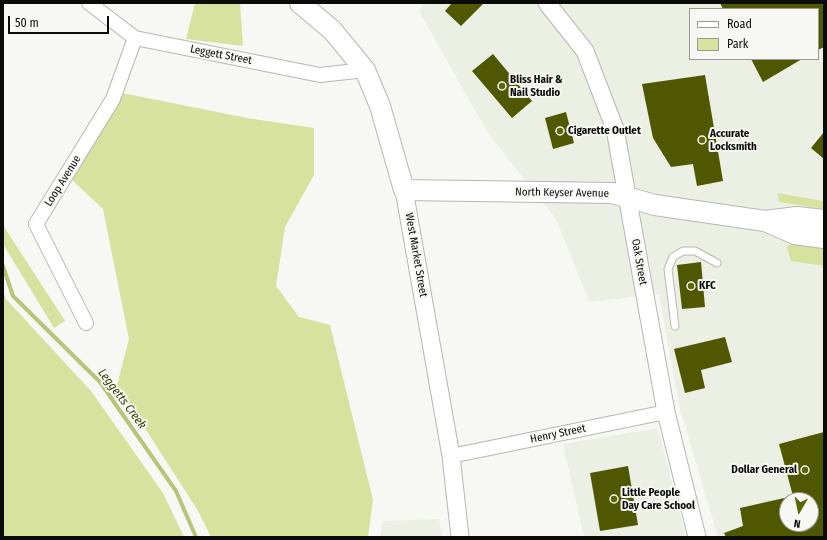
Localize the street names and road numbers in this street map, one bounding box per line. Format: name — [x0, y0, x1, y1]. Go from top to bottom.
street label: Leggett Street — [189, 43, 253, 67]
street label: Loop Avenue — [42, 153, 84, 209]
street label: North Keyser Avenue — [515, 186, 609, 200]
street label: West Market Street — [402, 212, 430, 298]
street label: Oak Street — [628, 238, 650, 286]
street label: Henry Street — [529, 422, 587, 446]

